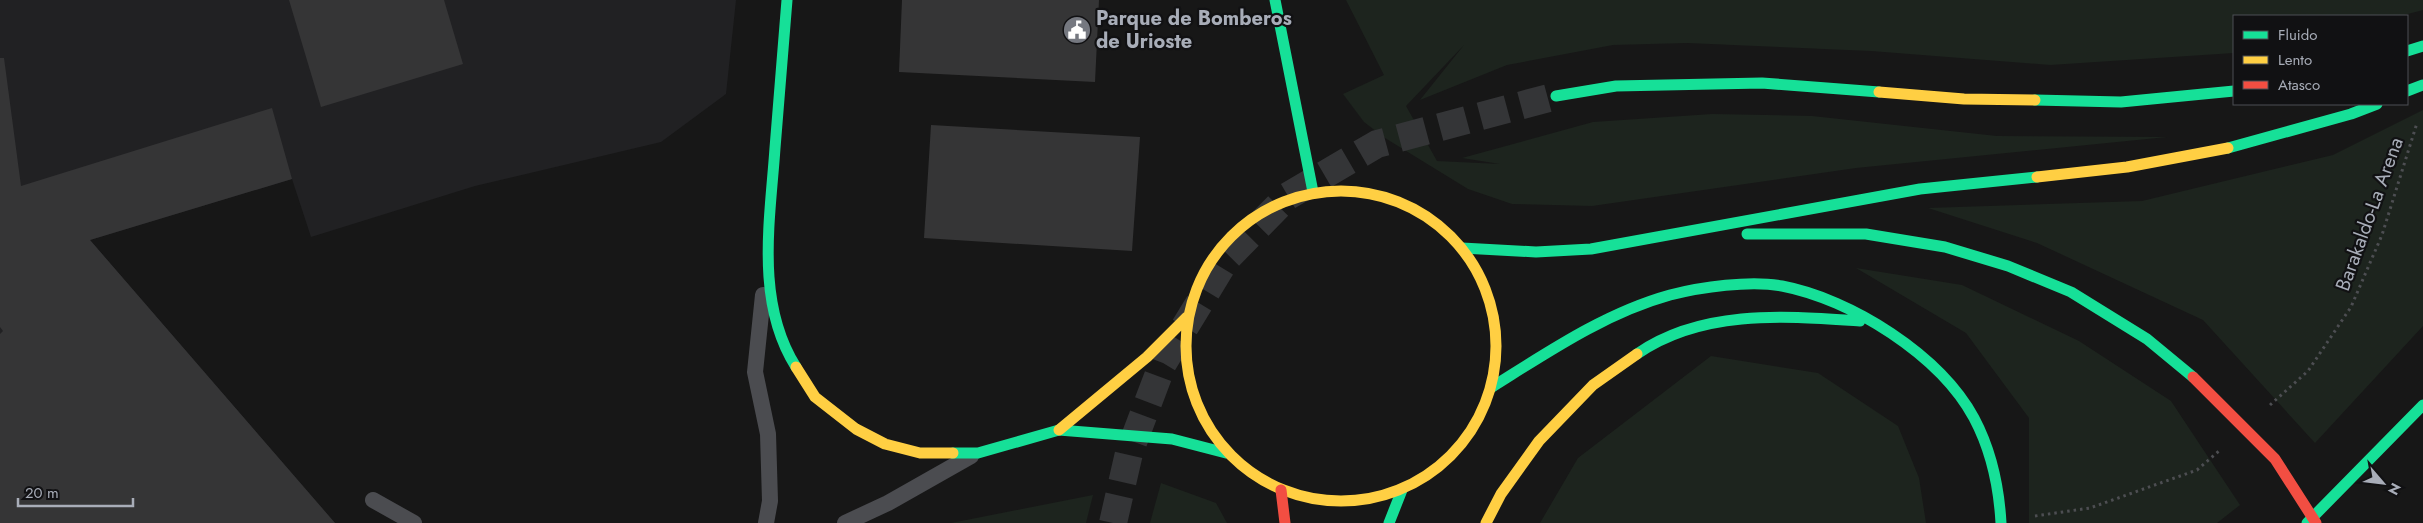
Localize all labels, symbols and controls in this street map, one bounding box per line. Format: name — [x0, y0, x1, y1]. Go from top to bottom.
place label: Parque de Bomberos de Urioste — [1096, 4, 1292, 56]
public building icon: Parque de Bomberos de Urioste — [1062, 15, 1092, 45]
legend — [2233, 15, 2408, 105]
text: Fluido — [2278, 24, 2317, 46]
text: Lento — [2278, 49, 2312, 71]
text: Atasco — [2278, 74, 2320, 96]
street label: Barakaldo-La Arena — [2328, 133, 2411, 295]
north arrow — [2358, 458, 2408, 508]
scale bar — [18, 476, 132, 508]
text: N — [2383, 479, 2406, 499]
text: 20 m — [25, 482, 59, 504]

